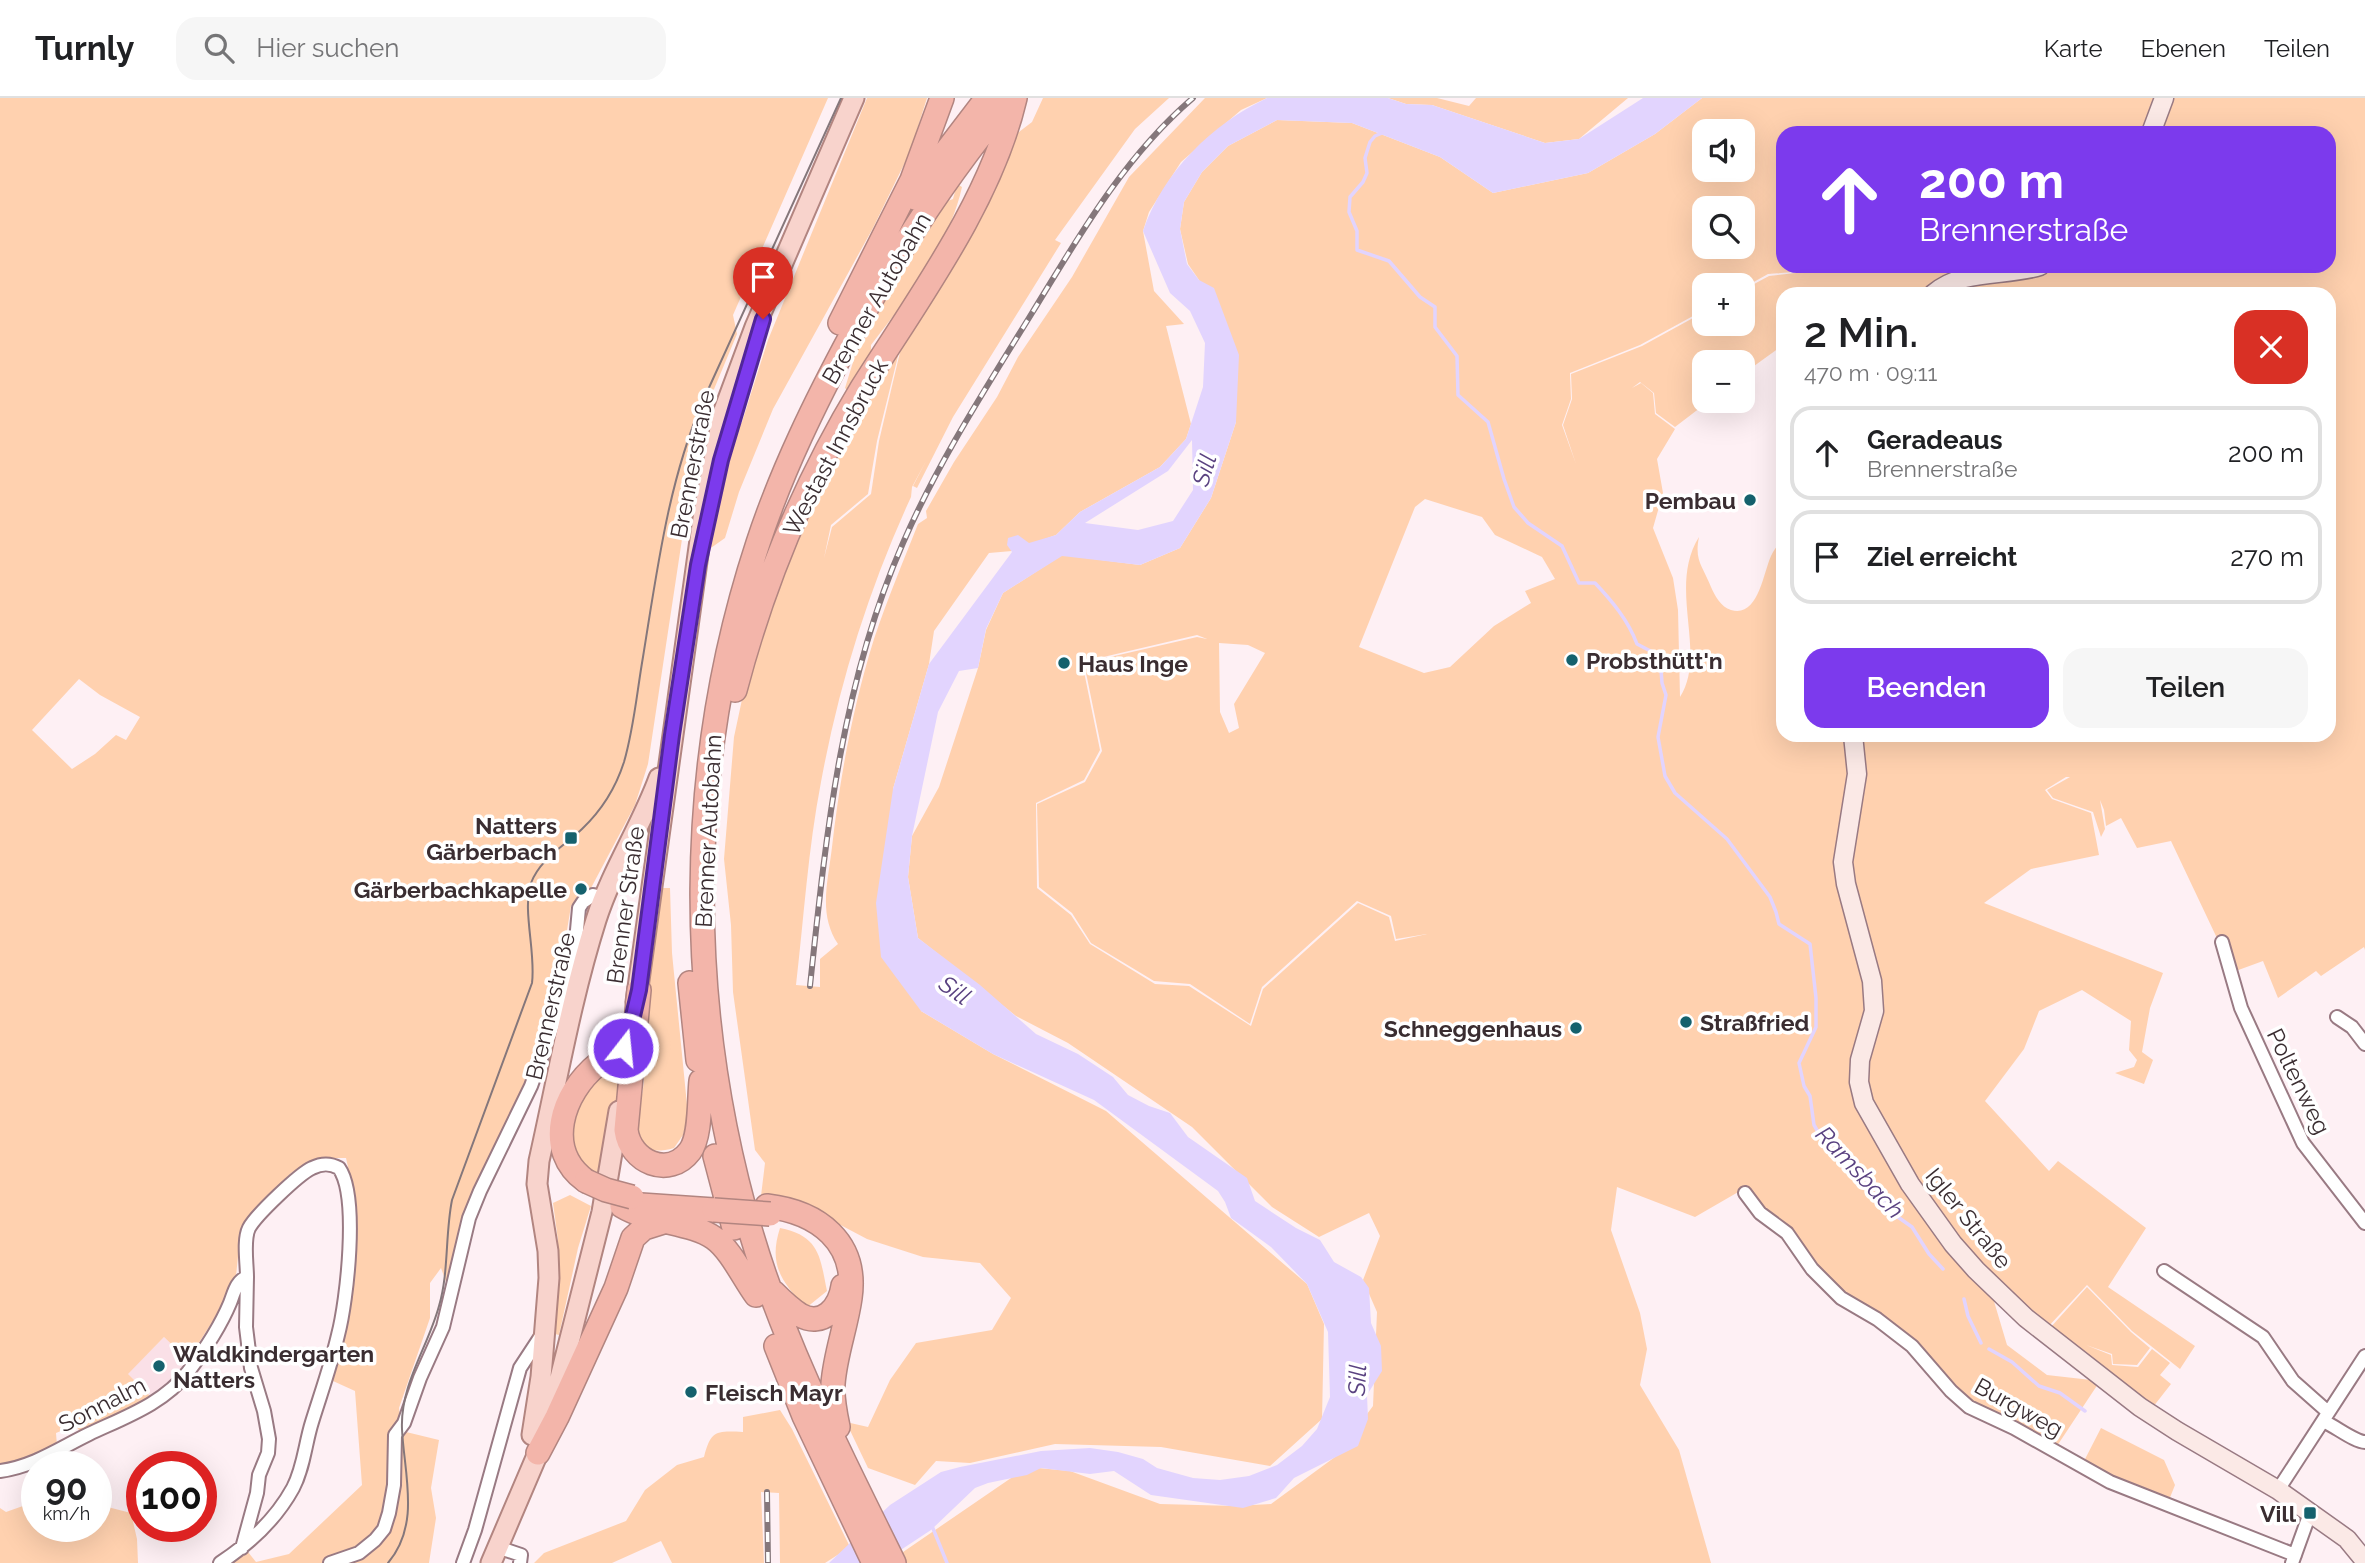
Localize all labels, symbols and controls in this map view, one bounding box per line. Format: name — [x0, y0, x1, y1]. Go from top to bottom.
search box — [176, 17, 666, 80]
text: Turnly — [35, 29, 134, 68]
icon: search — [200, 29, 238, 67]
text: Hier suchen — [256, 33, 399, 63]
text: Karte — [2044, 34, 2103, 63]
text: Ebenen — [2141, 34, 2226, 63]
text: Teilen — [2264, 34, 2330, 63]
map controls — [1692, 119, 1755, 413]
button: sound — [1692, 119, 1755, 182]
text: 200 m — [1919, 152, 2064, 209]
icon: ahead — [1804, 154, 1895, 245]
button: search — [1692, 196, 1755, 259]
street label: Brenner Autobahn — [816, 208, 936, 388]
text: Brennerstraße — [1919, 211, 2128, 248]
pin — [733, 247, 793, 319]
icon: arrive — [744, 258, 782, 296]
button: + — [1692, 273, 1755, 336]
text: 2 Min. — [1804, 308, 1918, 357]
button: close — [2234, 310, 2308, 384]
button: − — [1692, 350, 1755, 413]
street label: Westast Innsbruck — [777, 354, 893, 540]
text: 470 m · 09:11 — [1804, 359, 1937, 386]
street label: Brennerstraße — [664, 388, 720, 540]
text: Geradeaus — [1867, 425, 2003, 455]
icon: ahead — [1808, 434, 1846, 472]
text: 200 m — [2228, 438, 2304, 468]
water label: Sill — [1185, 451, 1223, 490]
text: Brennerstraße — [1867, 455, 2017, 482]
place label: Pembau — [1645, 487, 1736, 514]
marker: Pembau — [1742, 492, 1758, 508]
icon: arrive — [1808, 538, 1846, 576]
text: Ziel erreicht — [1867, 542, 2017, 572]
text: 270 m — [2230, 542, 2304, 572]
place label: Probsthütt'n — [1586, 647, 1723, 674]
button: Beenden — [1804, 648, 2049, 728]
button: Teilen — [2063, 648, 2308, 728]
place label: Haus Inge — [1078, 650, 1188, 677]
marker: Probsthütt'n — [1564, 652, 1580, 668]
marker: Haus Inge — [1056, 655, 1072, 671]
street label: Brenner Autobahn — [689, 734, 727, 928]
place label: Natters Gärberbach — [426, 812, 557, 865]
street label: Brenner Straße — [601, 825, 649, 985]
marker: Natters Gärberbach — [563, 830, 579, 846]
place label: Gärberbachkapelle — [354, 876, 567, 903]
marker: Gärberbachkapelle — [573, 881, 589, 897]
street label: Brennerstraße — [520, 930, 580, 1082]
water label: Sill — [933, 968, 976, 1011]
place label: Straßfried — [1700, 1009, 1809, 1036]
position arrow — [586, 1011, 660, 1085]
marker: Straßfried — [1678, 1014, 1694, 1030]
place label: Schneggenhaus — [1384, 1015, 1562, 1042]
marker: Schneggenhaus — [1568, 1020, 1584, 1036]
street label: Poltenweg — [2262, 1024, 2336, 1138]
water label: Ramsbach — [1810, 1120, 1910, 1224]
street label: Igler Straße — [1920, 1162, 2018, 1274]
place label: Waldkindergarten Natters — [173, 1340, 374, 1393]
marker: Waldkindergarten Natters — [151, 1358, 167, 1374]
water label: Sill — [1342, 1363, 1372, 1398]
street label: Sonnalm — [54, 1371, 150, 1437]
street label: Burgweg — [1970, 1372, 2068, 1442]
place label: Fleisch Mayr — [705, 1379, 843, 1406]
marker: Fleisch Mayr — [683, 1384, 699, 1400]
speed limit sign: 100 — [126, 1451, 217, 1542]
text: 90 — [45, 1467, 88, 1508]
place label: Vill — [2260, 1500, 2297, 1527]
text: km/h — [43, 1503, 90, 1524]
marker: Vill — [2302, 1505, 2318, 1521]

